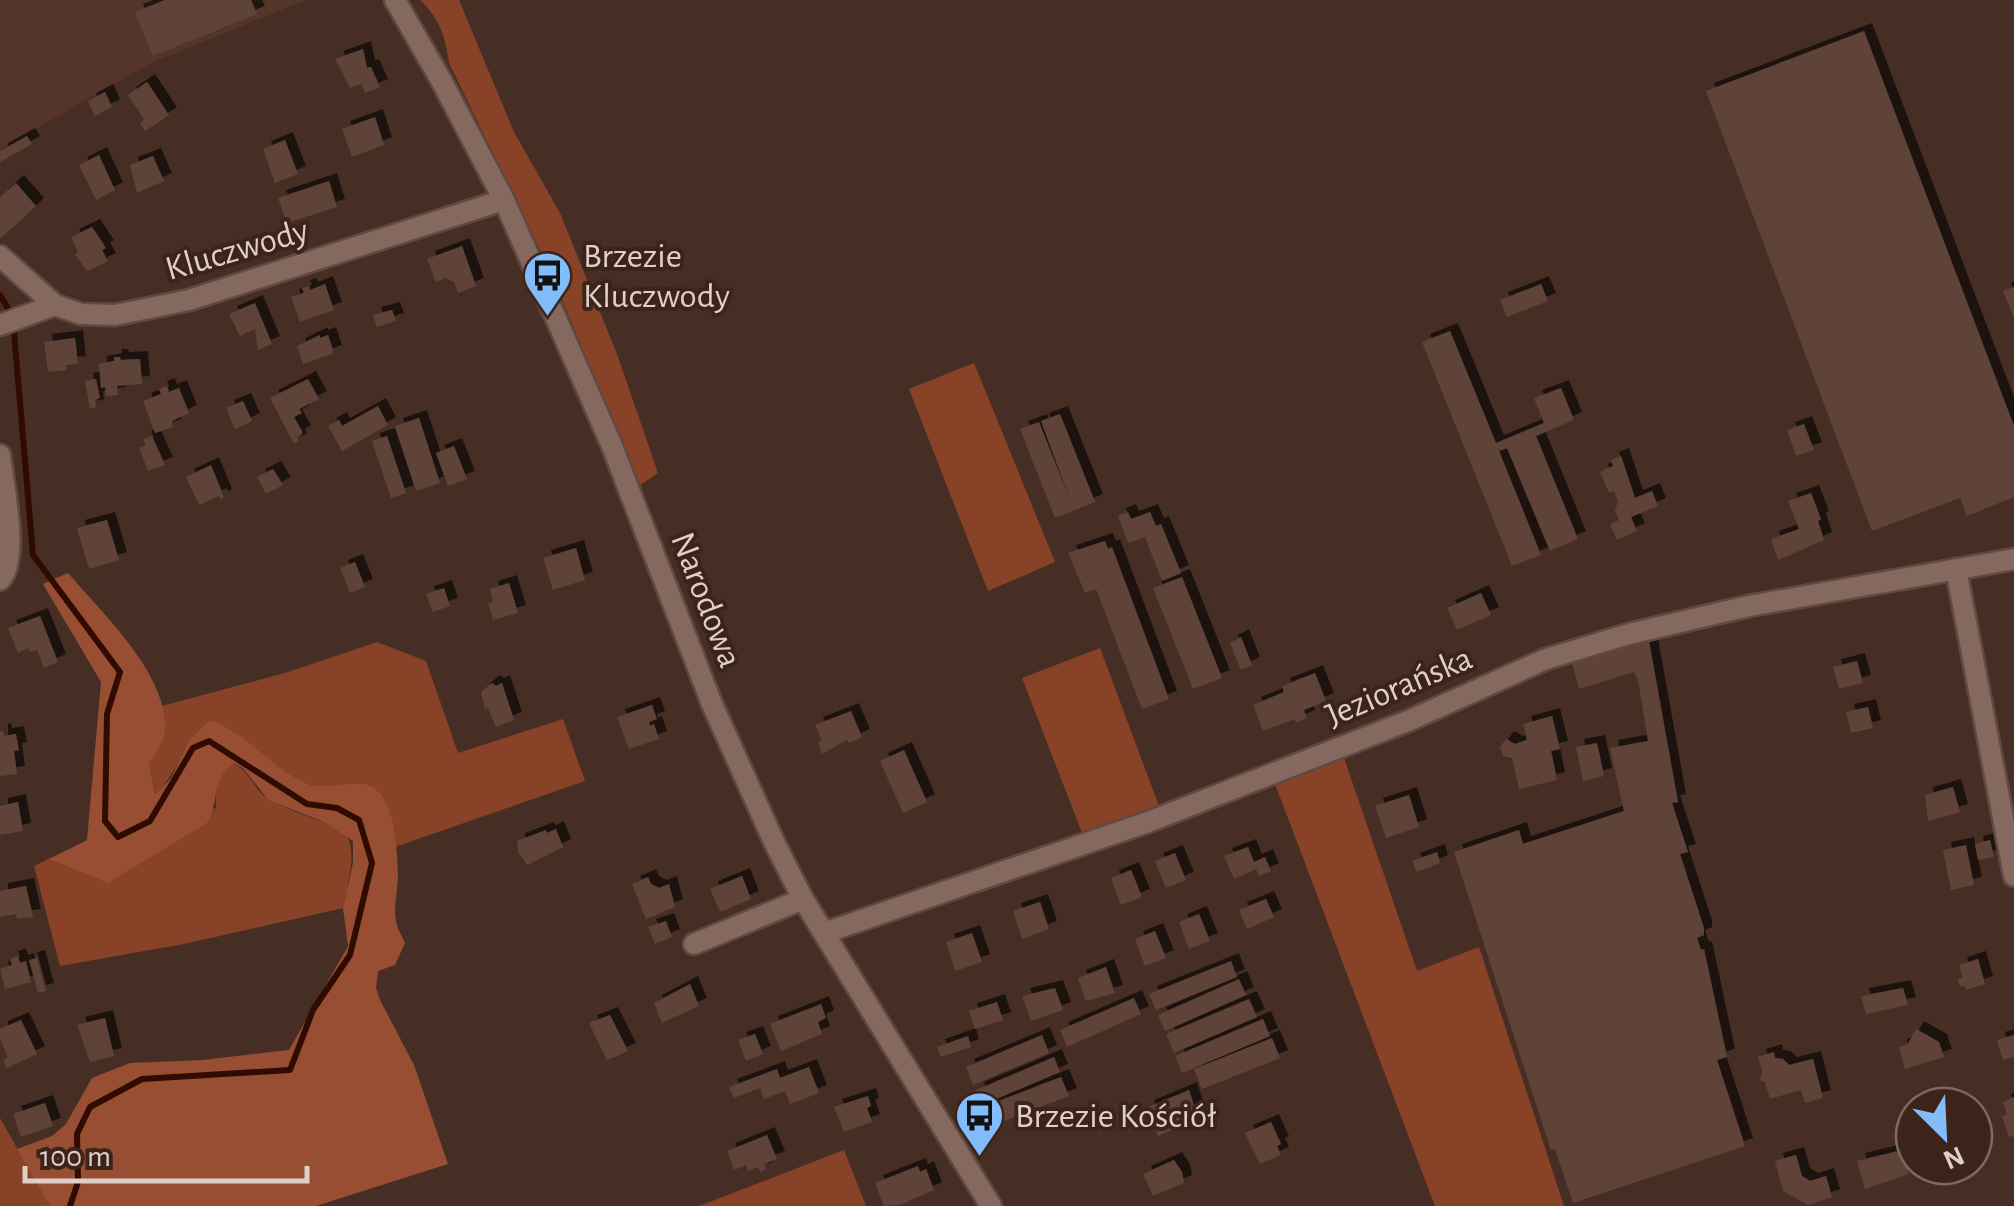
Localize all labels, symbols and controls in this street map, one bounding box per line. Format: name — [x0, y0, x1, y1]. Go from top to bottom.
street label: Kluczwody — [162, 213, 312, 287]
place label: Brzezie Kluczwody — [583, 239, 730, 314]
bus stop icon: Brzezie Kluczwody — [522, 250, 574, 318]
street label: Narodowa — [664, 528, 748, 672]
street label: Jeziorańska — [1321, 641, 1477, 733]
north arrow — [1894, 1086, 1994, 1186]
bus stop icon: Brzezie Kościół — [954, 1090, 1006, 1158]
place label: Brzezie Kościół — [1015, 1099, 1216, 1134]
scale bar — [25, 1121, 308, 1183]
text: N — [1939, 1140, 1968, 1174]
text: 100 m — [40, 1142, 111, 1172]

